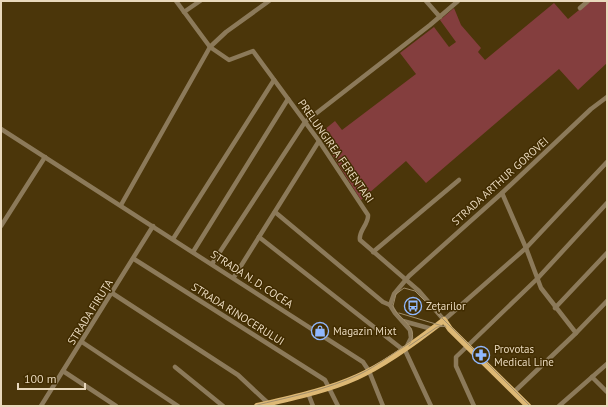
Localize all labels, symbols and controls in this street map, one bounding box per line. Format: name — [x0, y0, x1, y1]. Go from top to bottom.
street label: PRELUNGIREA FERENTARI — [295, 97, 377, 205]
street label: STRADA ARTHUR GOROVEI — [449, 134, 551, 228]
street label: STRADA N. D. COCEA — [208, 247, 296, 311]
street label: STRADA FIRUȚA — [64, 276, 117, 348]
street label: STRADA RINOCERULUI — [189, 280, 287, 348]
bus stop icon: Zețarilor — [403, 296, 423, 316]
place label: Zețarilor — [426, 299, 466, 313]
shop icon: Magazin Mixt — [310, 321, 330, 341]
place label: Magazin Mixt — [333, 324, 397, 338]
place label: Provotas Medical Line — [494, 342, 554, 369]
pharmacy icon: Provotas Medical Line — [471, 345, 491, 365]
scale bar — [18, 365, 85, 391]
text: 100 m — [24, 371, 57, 386]

